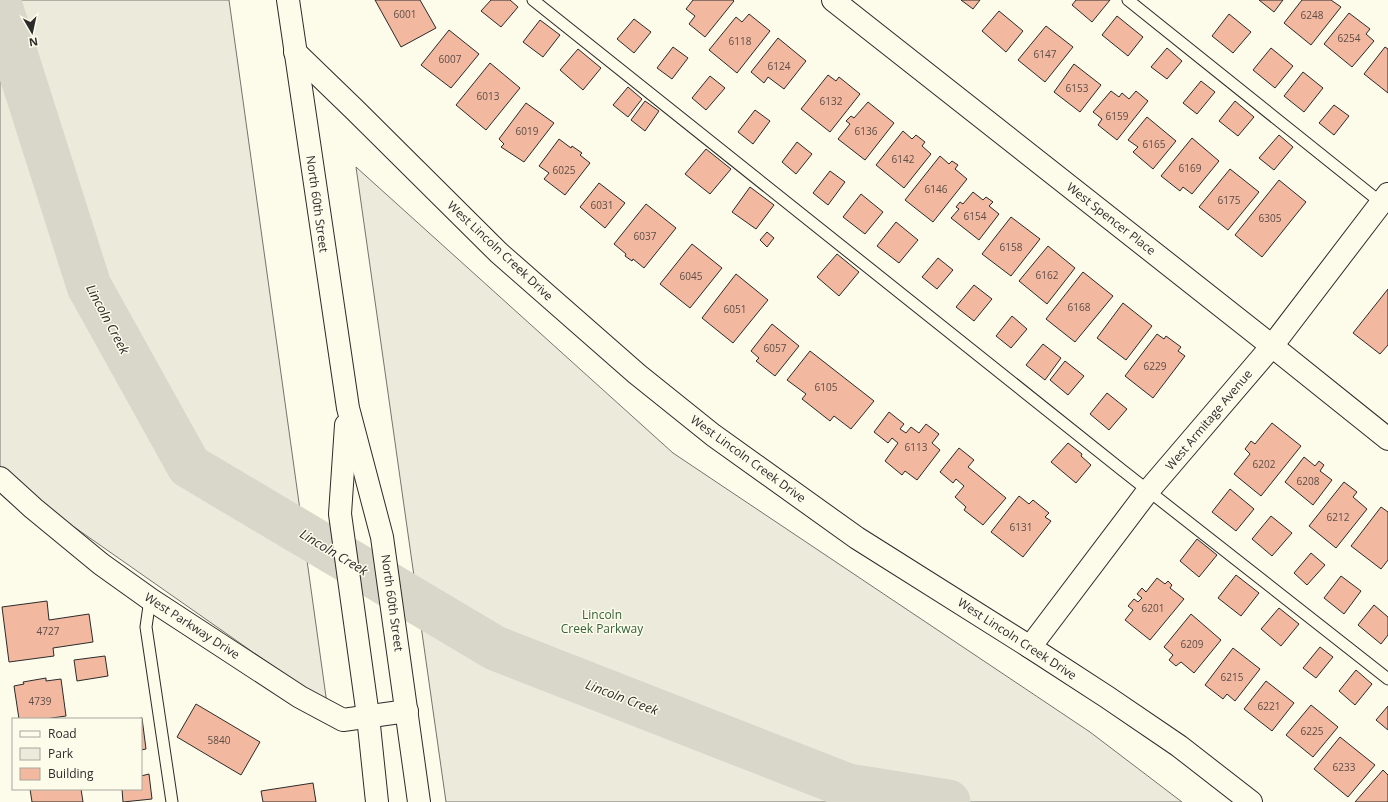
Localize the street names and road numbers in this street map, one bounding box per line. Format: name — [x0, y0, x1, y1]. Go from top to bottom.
street label: North 60th Street — [302, 154, 333, 254]
street label: West Spencer Place — [1063, 178, 1160, 259]
street label: West Lincoln Creek Drive — [444, 197, 557, 304]
street label: West Armitage Avenue — [1161, 366, 1256, 474]
street label: West Lincoln Creek Drive — [687, 411, 810, 506]
street label: North 60th Street — [377, 553, 408, 653]
street label: West Parkway Drive — [141, 588, 243, 663]
street label: West Lincoln Creek Drive — [954, 594, 1080, 684]

